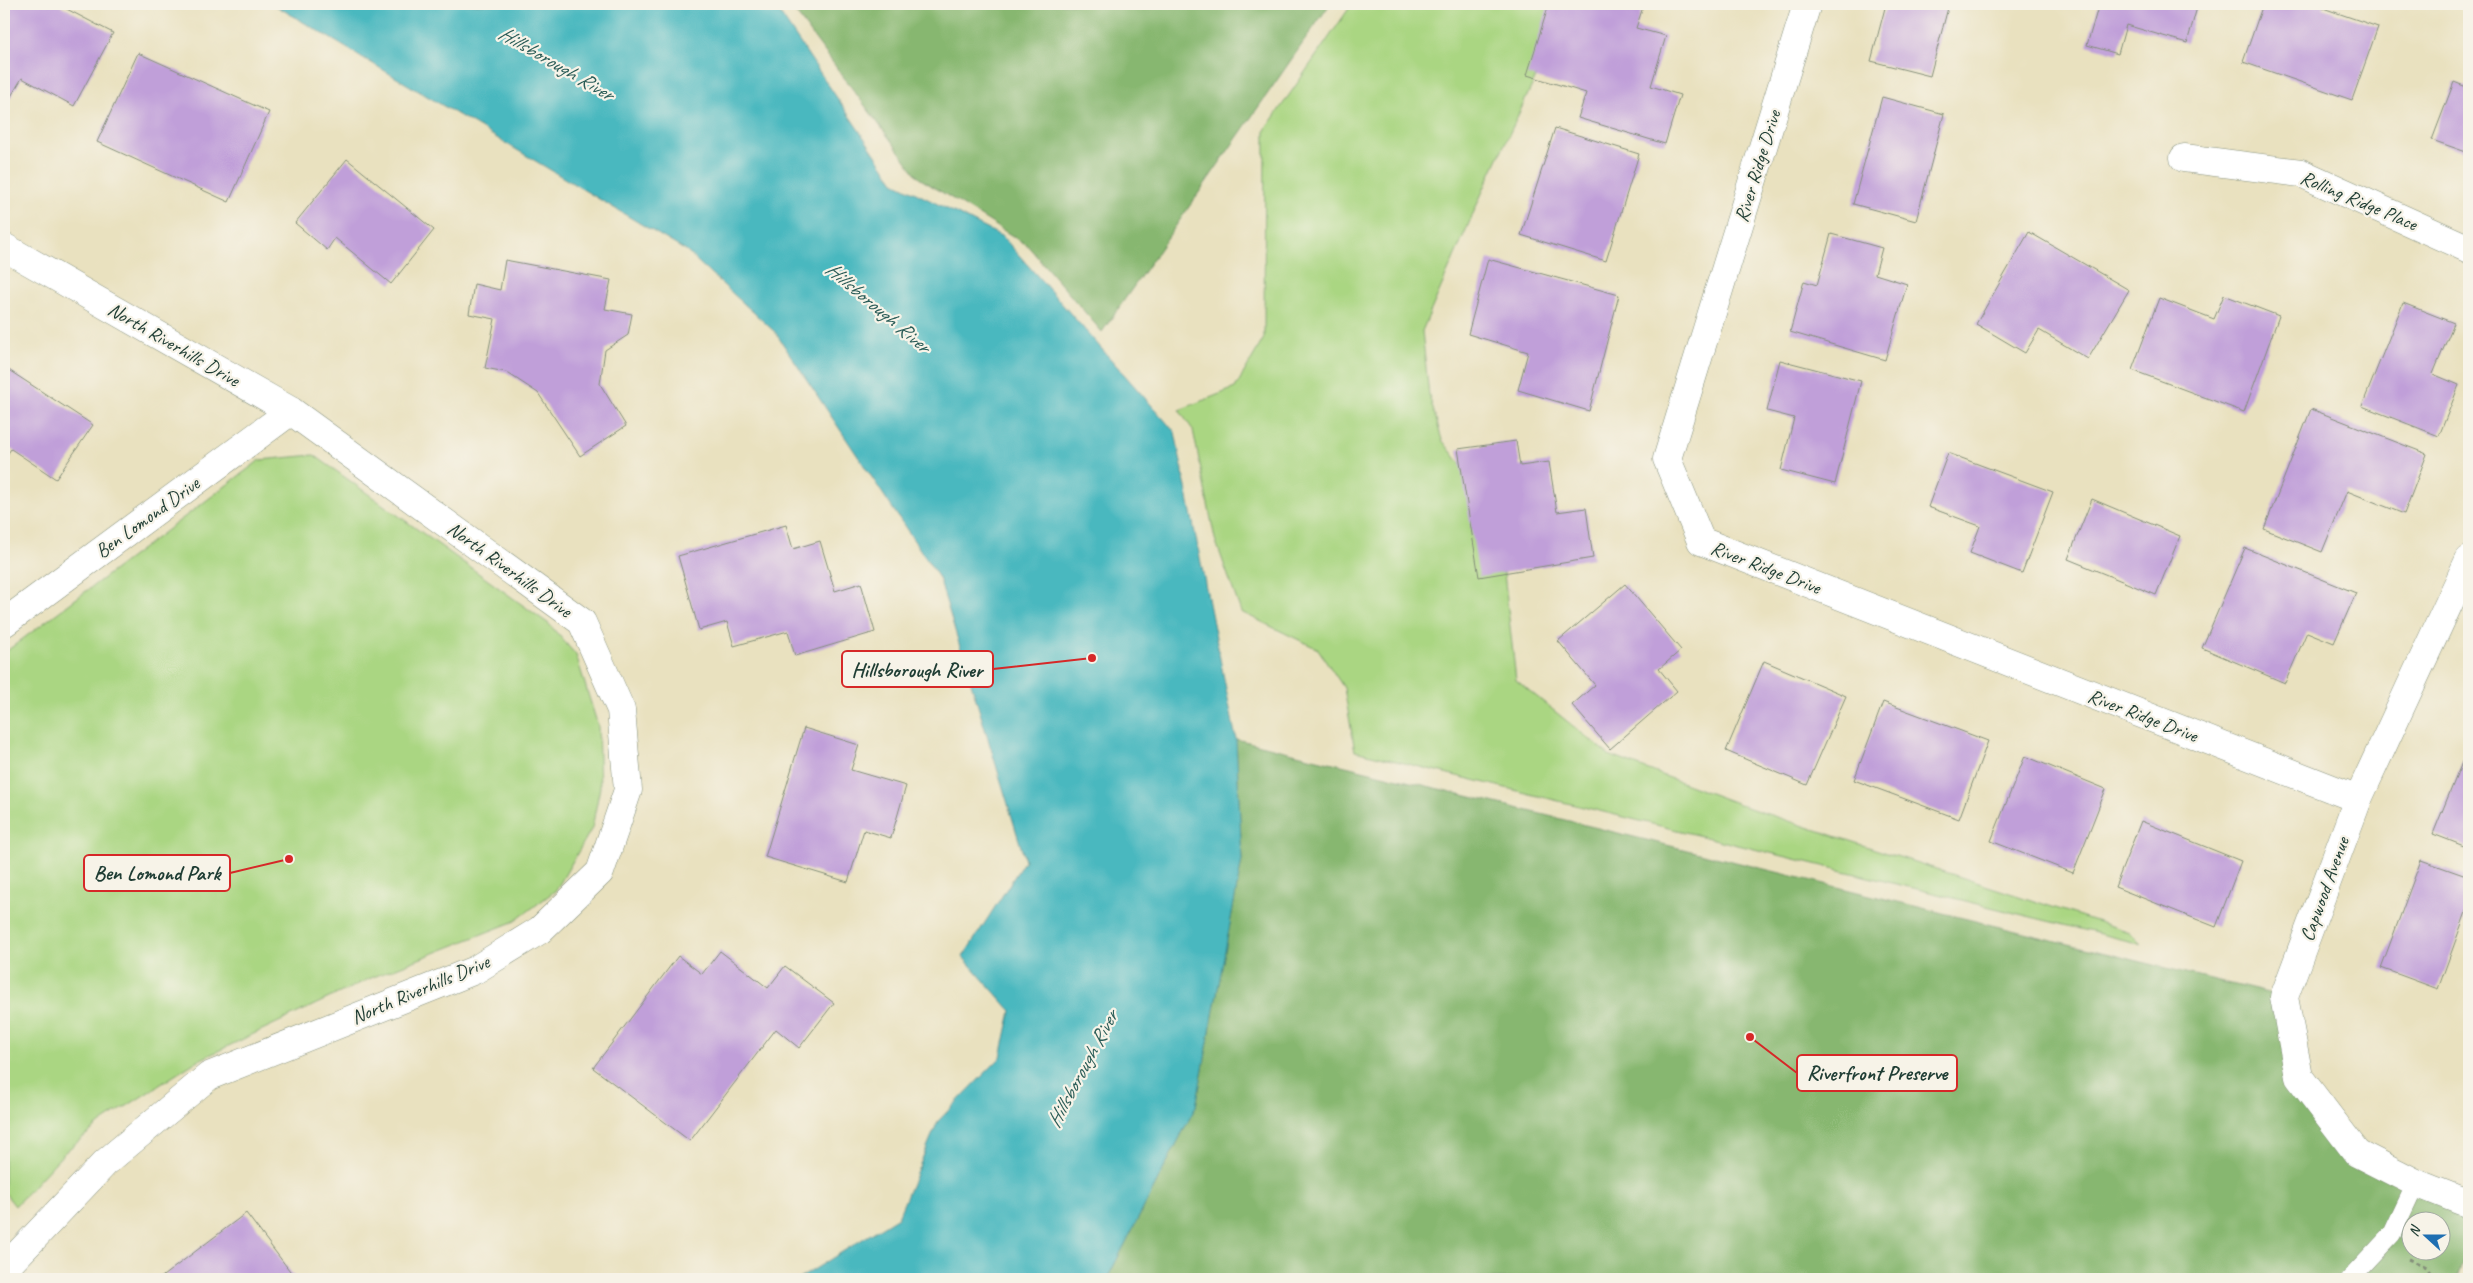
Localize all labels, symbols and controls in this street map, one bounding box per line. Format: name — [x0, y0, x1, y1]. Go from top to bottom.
water label: Hillsborough River — [494, 20, 621, 108]
street label: River Ridge Drive — [1729, 106, 1787, 225]
street label: Rolling Ridge Place — [2297, 165, 2422, 237]
water label: Hillsborough River — [820, 256, 938, 360]
street label: North Riverhills Drive — [103, 297, 245, 393]
street label: Ben Lomond Drive — [90, 470, 206, 564]
street label: North Riverhills Drive — [443, 516, 578, 624]
street label: River Ridge Drive — [1707, 535, 1826, 600]
callout: Hillsborough River — [842, 651, 993, 687]
text: Hillsborough River — [852, 657, 985, 683]
street label: River Ridge Drive — [2084, 683, 2203, 748]
street label: Capwood Avenue — [2294, 832, 2355, 945]
callout: Ben Lomond Park — [84, 855, 230, 891]
text: Ben Lomond Park — [94, 860, 222, 886]
street label: North Riverhills Drive — [347, 948, 495, 1030]
water label: Hillsborough River — [1040, 1003, 1125, 1132]
callout: Riverfront Preserve — [1797, 1055, 1957, 1091]
text: Riverfront Preserve — [1807, 1060, 1949, 1086]
north arrow — [2400, 1210, 2450, 1260]
text: N — [2405, 1222, 2425, 1239]

